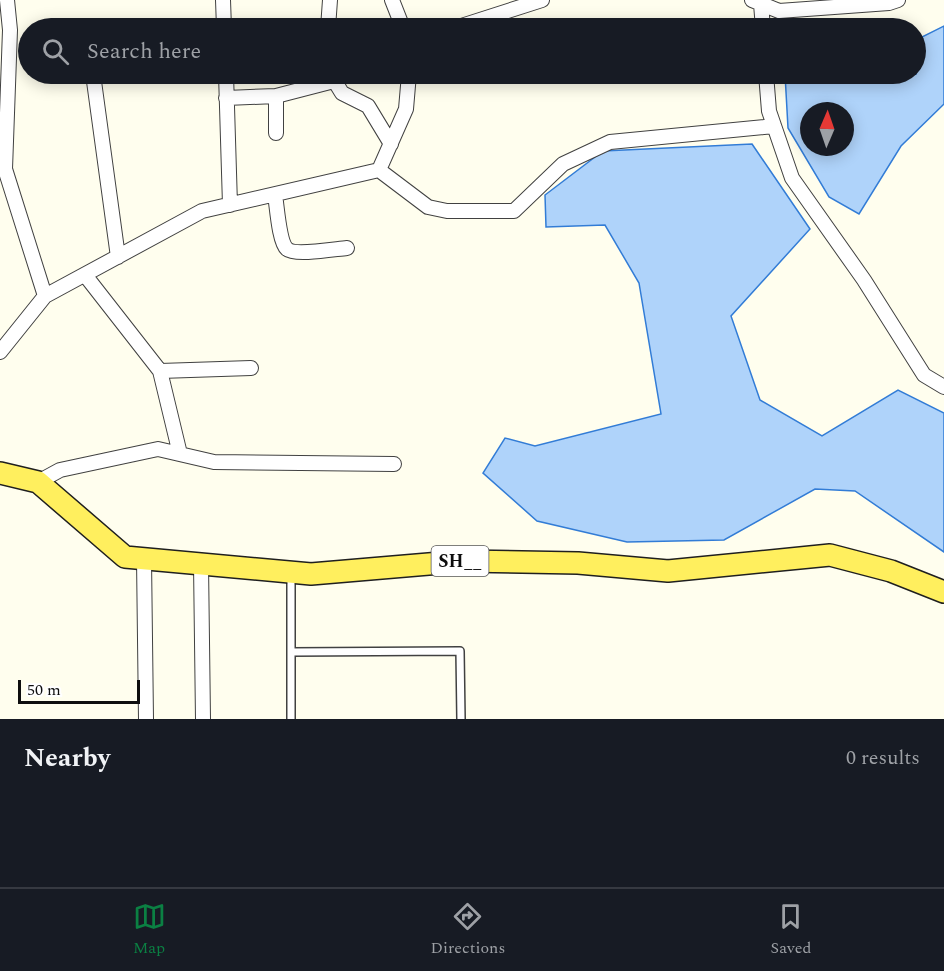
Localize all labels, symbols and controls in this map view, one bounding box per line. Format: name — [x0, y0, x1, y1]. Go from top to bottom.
search box — [18, 18, 926, 84]
icon: search — [39, 35, 72, 68]
text: Search here — [87, 35, 201, 68]
north arrow — [800, 102, 854, 156]
road number: SH__ — [432, 546, 488, 576]
scale bar — [18, 677, 140, 704]
text: 50 m — [27, 678, 61, 702]
text: Nearby — [24, 738, 110, 778]
text: 0 results — [846, 743, 920, 773]
tab: Map — [133, 900, 166, 960]
tab: Directions — [431, 900, 505, 960]
tab: Saved — [770, 900, 811, 960]

